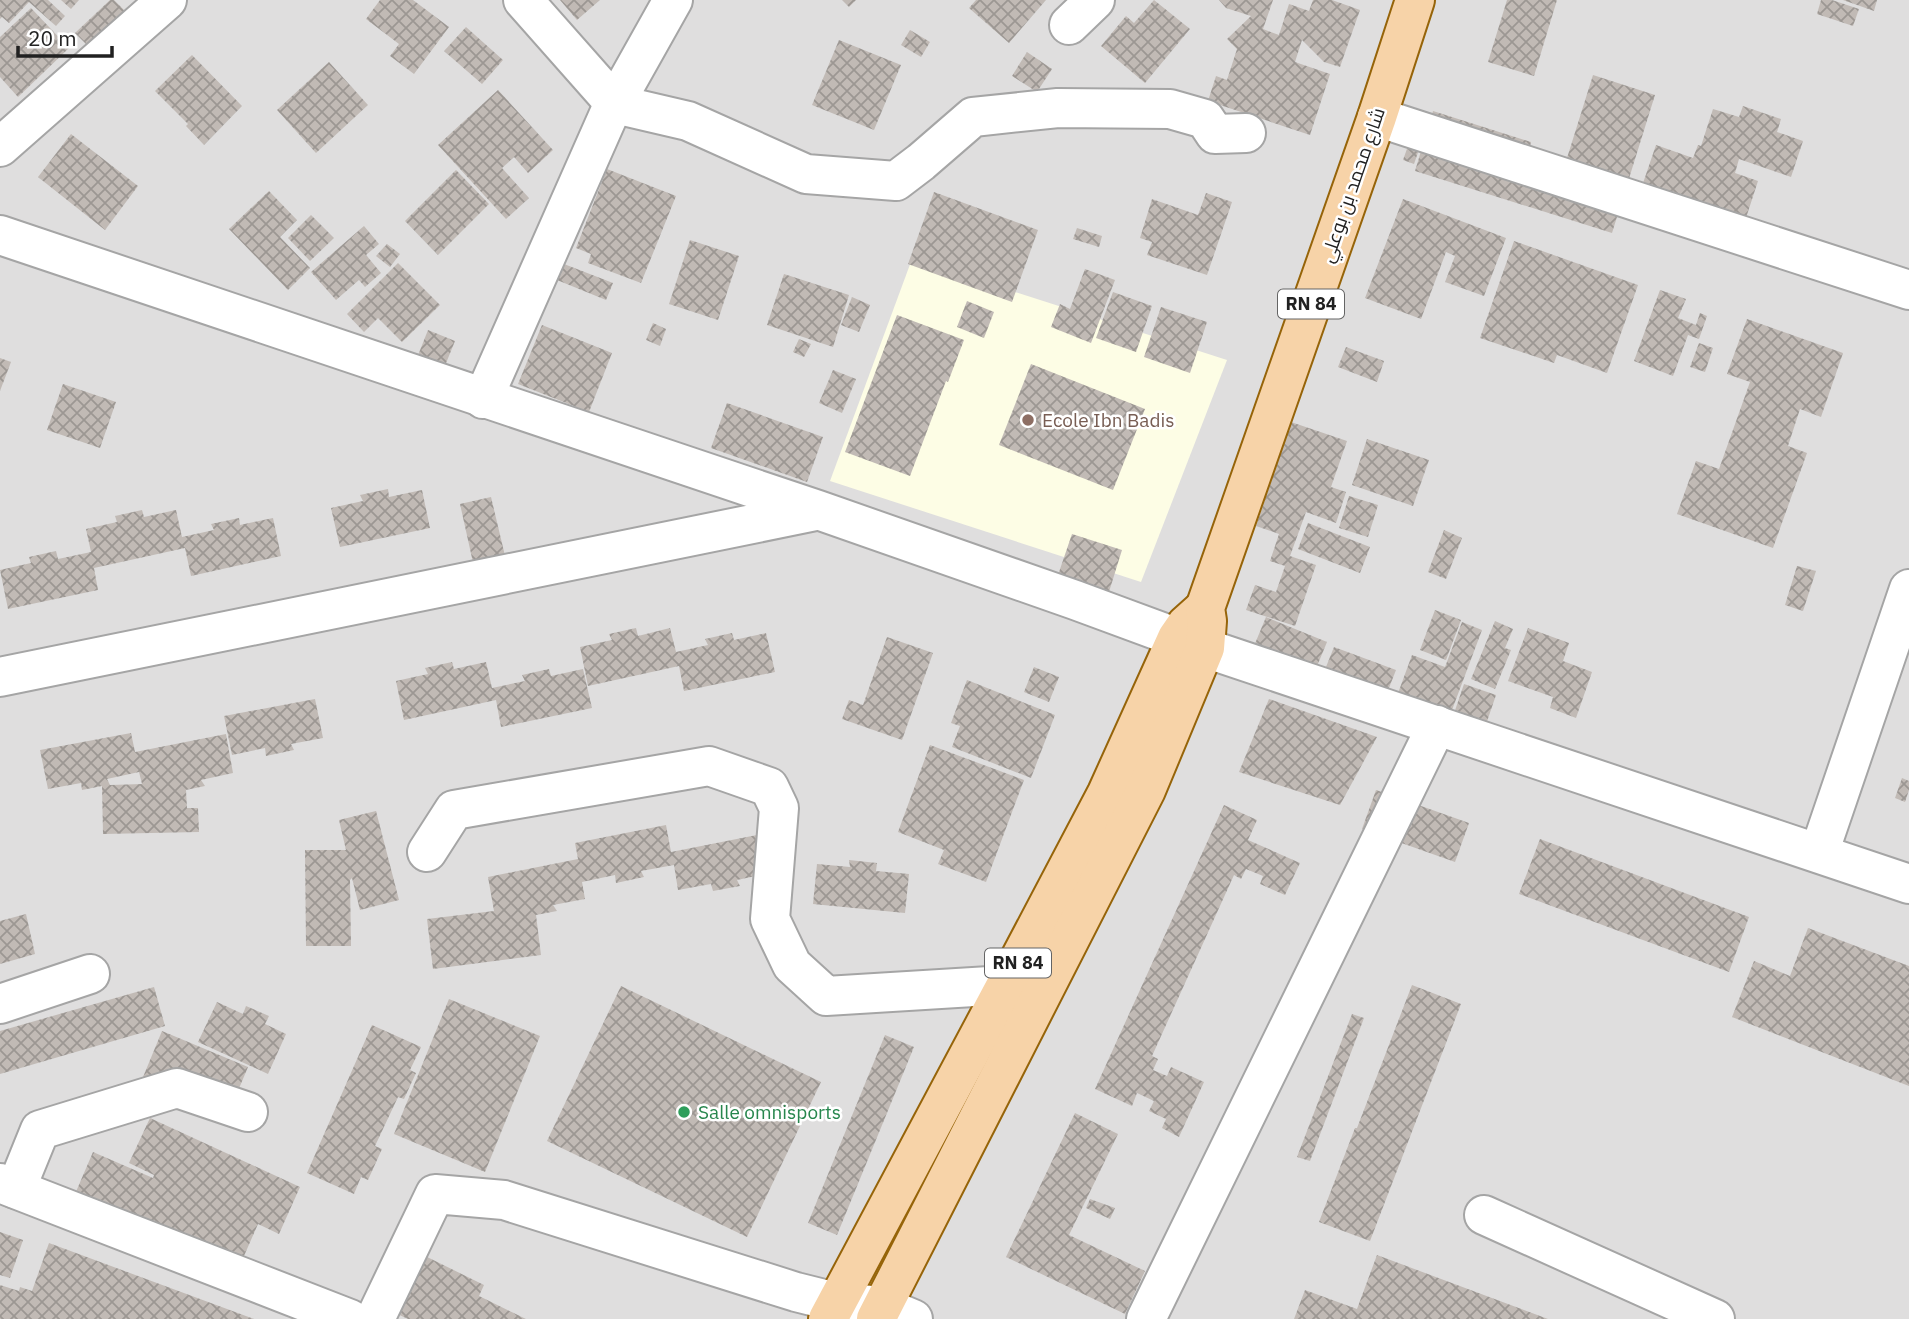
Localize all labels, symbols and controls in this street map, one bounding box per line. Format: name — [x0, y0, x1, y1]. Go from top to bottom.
scale bar — [18, 14, 112, 58]
text: 20 m — [28, 24, 77, 52]
street label: شارع محمد بن بوعلي — [1314, 104, 1393, 267]
road number: RN 84 — [1278, 290, 1344, 318]
place label: Ecole Ibn Badis — [1042, 408, 1175, 432]
marker: Ecole Ibn Badis — [1020, 412, 1036, 428]
road number: RN 84 — [985, 948, 1051, 978]
place label: Salle omnisports — [698, 1100, 841, 1124]
marker: Salle omnisports — [676, 1104, 692, 1120]

